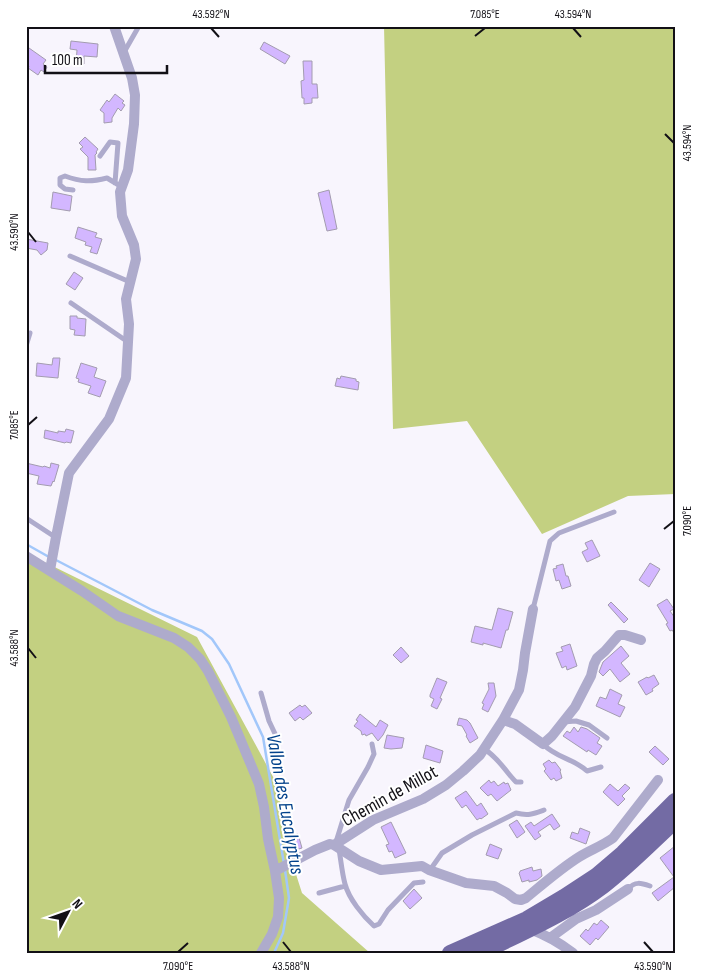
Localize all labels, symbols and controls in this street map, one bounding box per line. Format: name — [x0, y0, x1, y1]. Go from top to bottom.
text: 43.592°N — [192, 7, 230, 22]
text: 7.085°E — [470, 7, 500, 22]
text: 43.594°N — [555, 7, 591, 22]
scale bar — [45, 42, 168, 74]
text: 100 m — [52, 51, 83, 70]
text: 43.594°N — [680, 125, 695, 161]
text: 43.590°N — [7, 213, 22, 251]
text: 7.085°E — [7, 410, 22, 440]
text: 7.090°E — [680, 506, 695, 536]
text: 43.588°N — [7, 629, 22, 667]
water label: Vallon des Eucalyptus — [261, 732, 309, 876]
street label: Chemin de Millot — [338, 760, 442, 832]
north arrow — [42, 886, 92, 936]
text: N — [69, 895, 86, 912]
text: 7.090°E — [163, 959, 193, 974]
text: 43.588°N — [272, 959, 310, 974]
text: 43.590°N — [634, 959, 672, 974]

